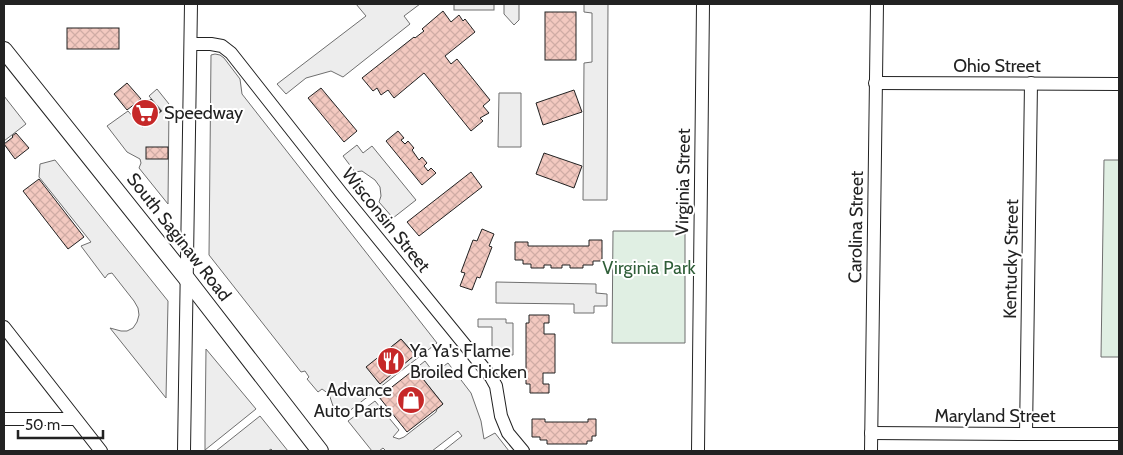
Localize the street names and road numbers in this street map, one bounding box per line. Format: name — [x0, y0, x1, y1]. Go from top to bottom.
street label: Ohio Street — [953, 55, 1041, 77]
street label: Virginia Street — [671, 128, 695, 236]
street label: Wisconsin Street — [337, 163, 435, 277]
street label: South Saginaw Road — [122, 169, 236, 305]
street label: Carolina Street — [844, 171, 868, 283]
street label: Kentucky Street — [999, 199, 1023, 319]
street label: Maryland Street — [934, 405, 1056, 427]

